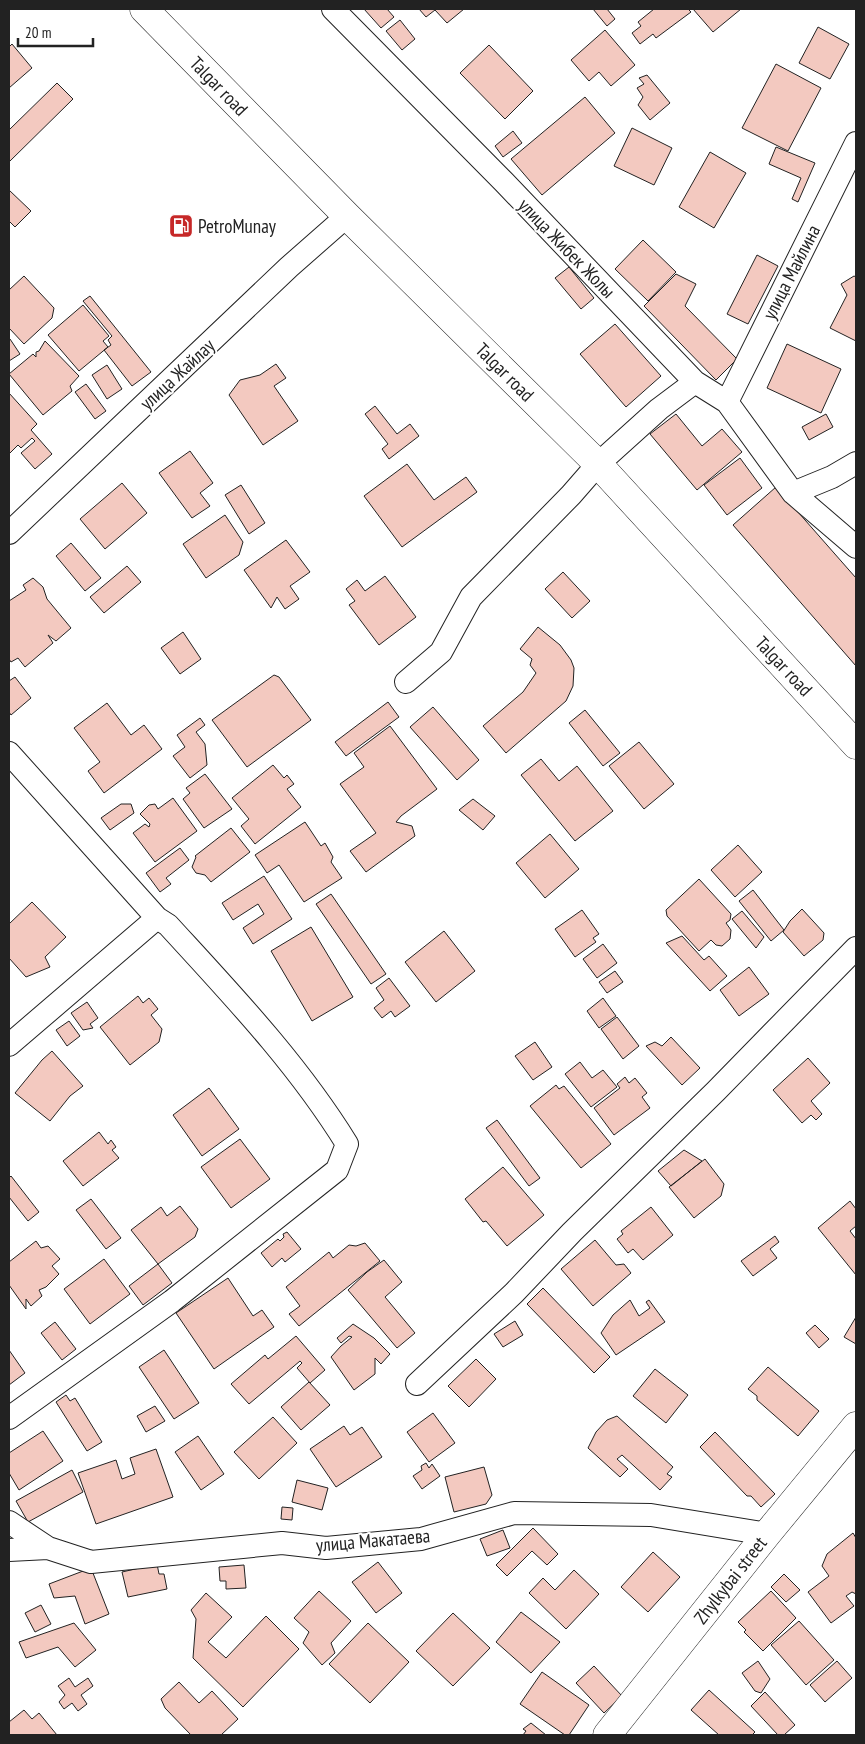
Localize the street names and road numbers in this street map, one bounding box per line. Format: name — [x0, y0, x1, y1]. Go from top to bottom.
street label: Talgar road — [185, 51, 253, 121]
street label: улица Жибек Жолы — [513, 193, 621, 303]
street label: улица Майлина — [757, 221, 825, 323]
street label: улица Жайлау — [134, 333, 220, 415]
street label: Talgar road — [471, 338, 539, 406]
street label: Talgar road — [750, 631, 818, 701]
street label: улица Макатаева — [315, 1523, 431, 1557]
street label: Zhylkybai street — [688, 1531, 772, 1629]

